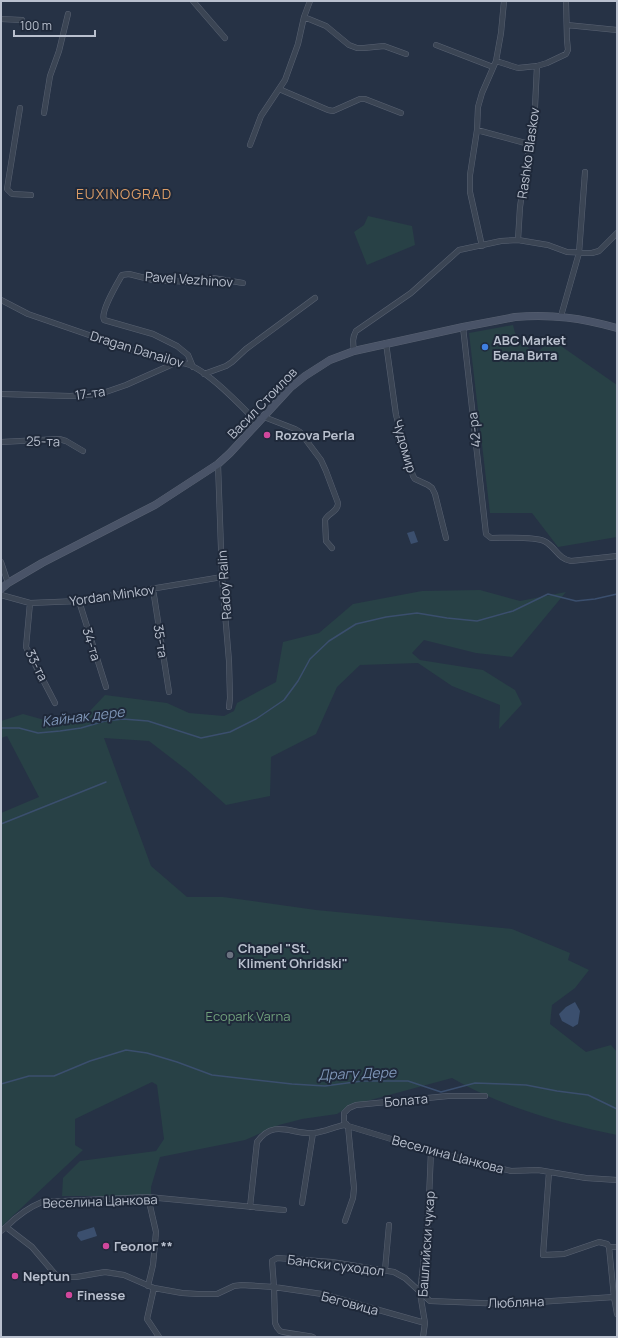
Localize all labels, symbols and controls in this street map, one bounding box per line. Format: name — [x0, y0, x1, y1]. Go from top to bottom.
scale bar — [14, 12, 95, 38]
text: 100 m — [20, 17, 52, 34]
street label: Rashko Blaskov — [513, 106, 543, 200]
district label: EUXINOGRAD — [76, 184, 172, 203]
street label: Pavel Vezhinov — [144, 267, 234, 291]
street label: Dragan Danailov — [88, 326, 186, 372]
place label: ABC Market Бела Вита — [493, 331, 567, 364]
marker: ABC Market Бела Вита — [480, 342, 490, 352]
street label: Васил Стоилов — [223, 363, 301, 443]
street label: 17-та — [74, 382, 106, 404]
street label: 42-ра — [463, 411, 485, 449]
street label: Чудомир — [389, 417, 421, 475]
place label: Rozova Perla — [275, 426, 355, 444]
marker: Rozova Perla — [262, 430, 272, 440]
street label: 25-та — [26, 432, 60, 450]
street label: Radoy Ralin — [213, 550, 235, 620]
street label: Yordan Minkov — [68, 580, 156, 610]
street label: 35-та — [149, 623, 173, 659]
street label: 34-та — [78, 625, 106, 663]
street label: 33-та — [22, 646, 52, 684]
water label: Кайнак дере — [41, 701, 126, 730]
place label: Chapel "St. Kliment Ohridski" — [238, 939, 348, 972]
marker: Chapel "St. Kliment Ohridski" — [225, 950, 235, 960]
park label: Ecopark Varna — [206, 1007, 290, 1025]
water label: Драгу Дере — [318, 1062, 397, 1084]
street label: Болата — [383, 1089, 429, 1111]
street label: Веселина Цанкова — [390, 1130, 506, 1178]
street label: Веселина Цанкова — [42, 1190, 158, 1212]
street label: Башлийски чукар — [413, 1190, 439, 1298]
place label: Геолог ** — [114, 1237, 173, 1255]
marker: Геолог ** — [101, 1241, 111, 1251]
street label: Бански суходол — [287, 1250, 385, 1280]
place label: Neptun — [23, 1267, 70, 1285]
marker: Neptun — [10, 1271, 20, 1281]
place label: Finesse — [77, 1286, 125, 1304]
street label: Беговица — [319, 1287, 381, 1319]
marker: Finesse — [64, 1290, 74, 1300]
street label: Любляна — [487, 1292, 545, 1312]

